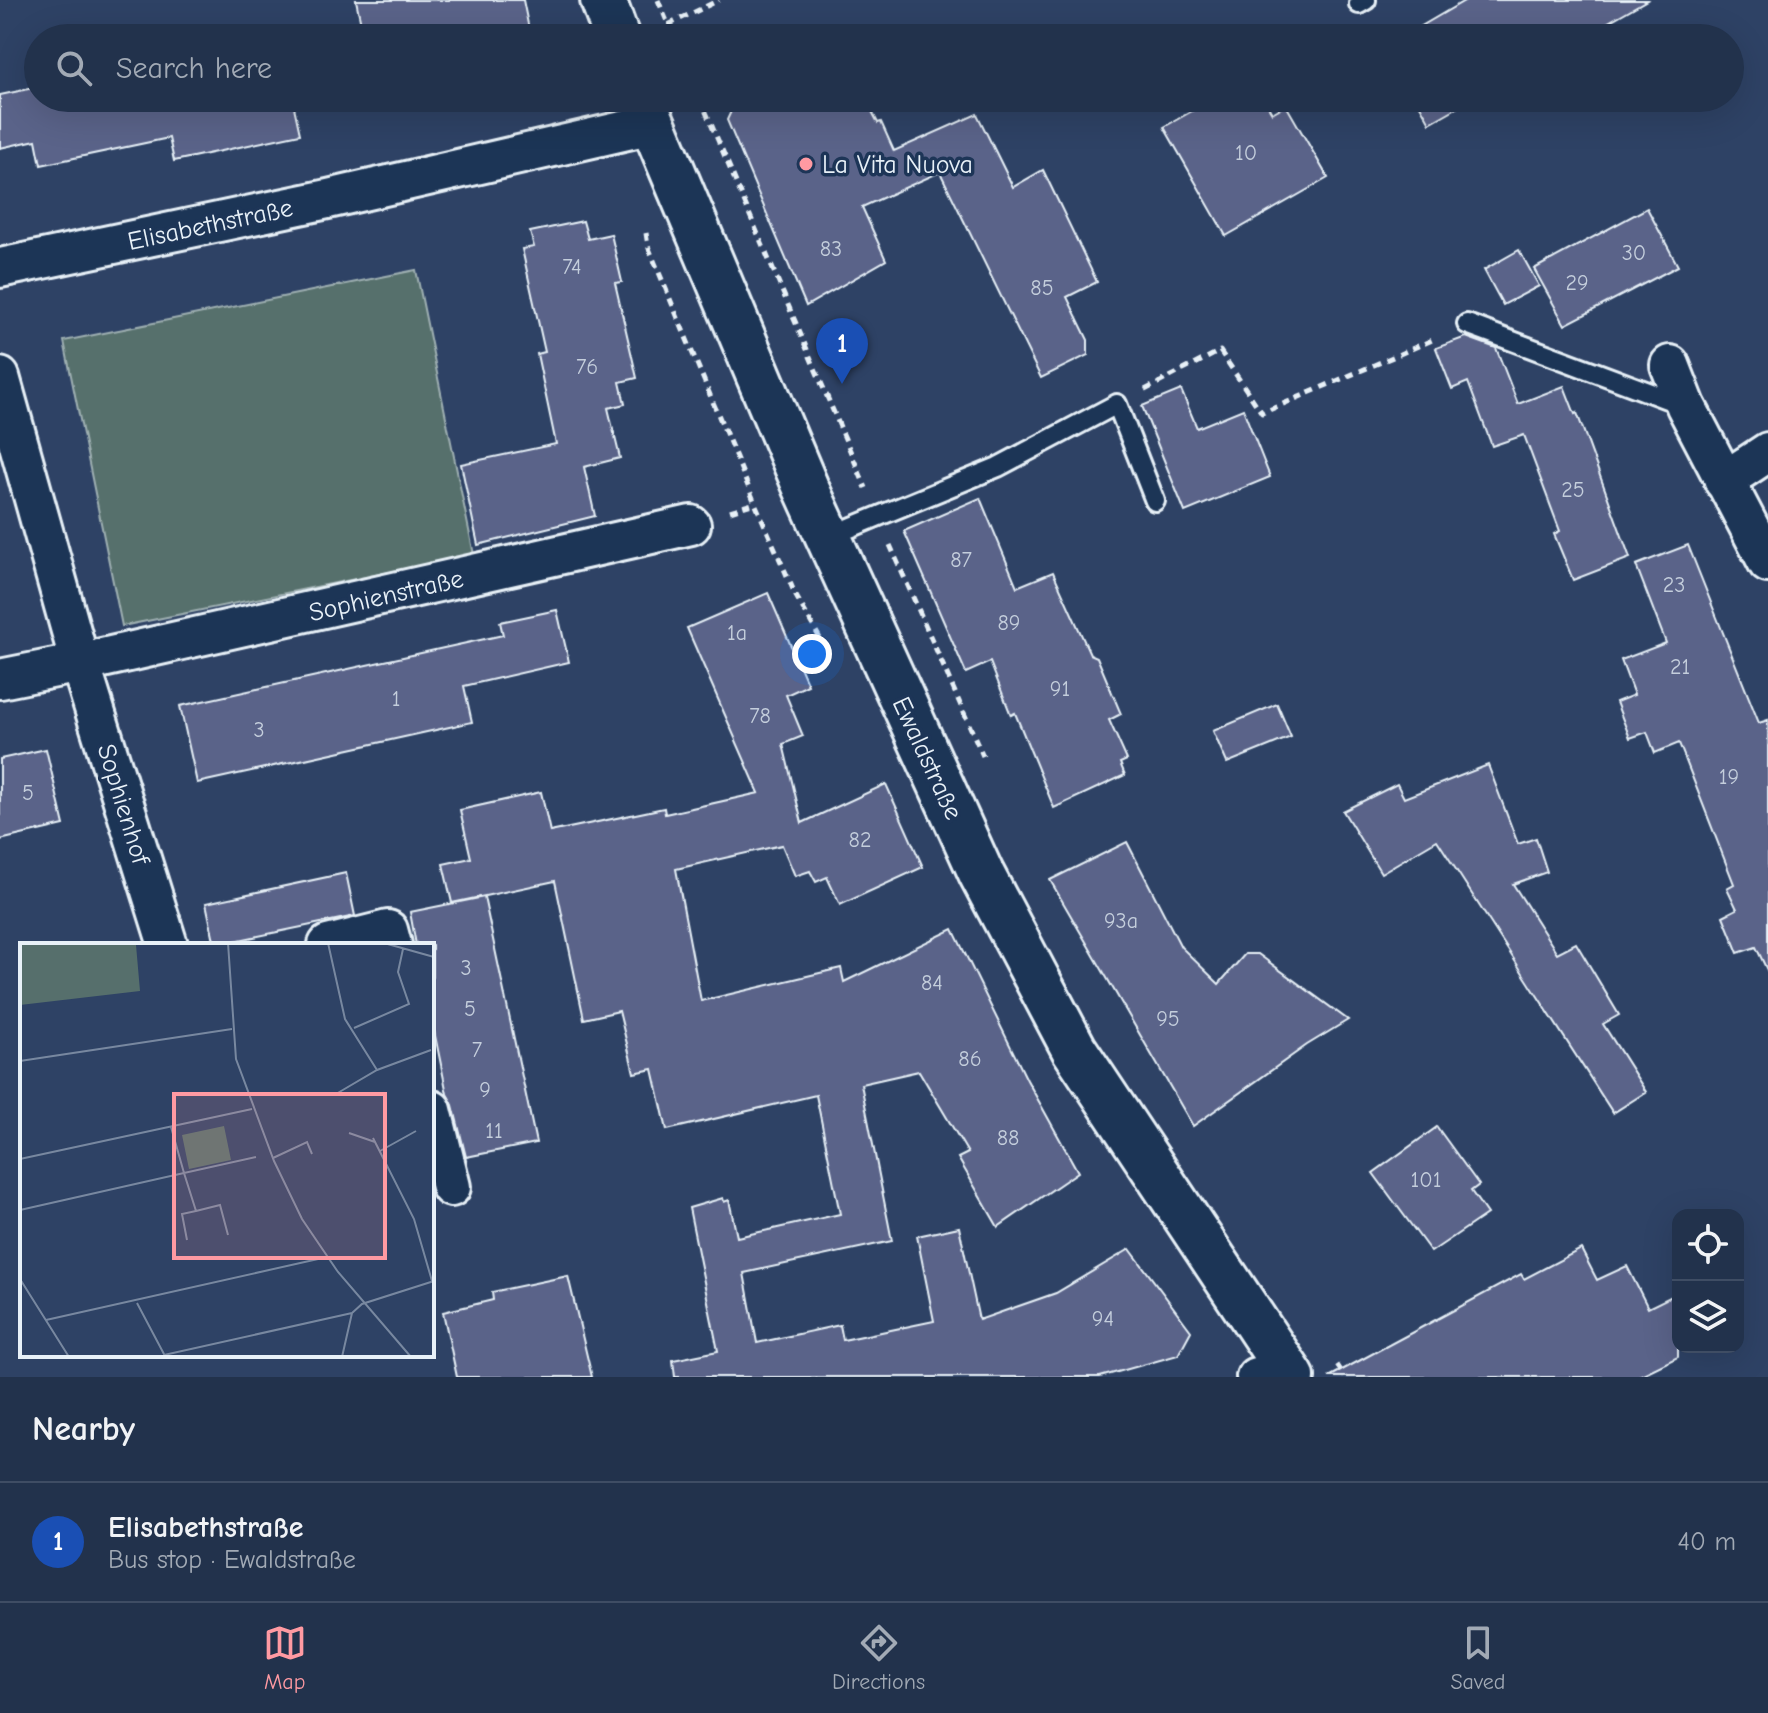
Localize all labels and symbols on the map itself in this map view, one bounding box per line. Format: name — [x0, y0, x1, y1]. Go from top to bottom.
house number: 10 — [1235, 140, 1257, 166]
place label: La Vita Nuova — [822, 150, 973, 180]
marker: La Vita Nuova — [797, 155, 815, 173]
street label: Elisabethstraße — [125, 193, 295, 257]
house number: 83 — [820, 236, 842, 262]
house number: 30 — [1622, 240, 1646, 266]
house number: 74 — [562, 254, 582, 280]
house number: 29 — [1565, 270, 1589, 296]
house number: 85 — [1030, 275, 1054, 301]
pin: 1 — [816, 318, 868, 384]
house number: 76 — [576, 354, 598, 380]
house number: 25 — [1561, 477, 1585, 503]
house number: 87 — [950, 547, 972, 573]
street label: Sophienstraße — [306, 564, 466, 628]
house number: 23 — [1663, 572, 1685, 598]
house number: 89 — [997, 610, 1021, 636]
house number: 1a — [727, 620, 747, 646]
your location — [792, 634, 832, 674]
house number: 21 — [1670, 654, 1690, 680]
house number: 91 — [1050, 676, 1070, 702]
house number: 1 — [392, 686, 400, 712]
street label: Ewaldstraße — [886, 692, 969, 825]
house number: 78 — [749, 703, 771, 729]
house number: 3 — [253, 717, 265, 743]
street label: Sophienhof — [91, 741, 156, 870]
house number: 19 — [1719, 764, 1739, 790]
house number: 5 — [22, 780, 34, 806]
house number: 82 — [849, 827, 871, 853]
house number: 93a — [1104, 908, 1138, 934]
inset map — [20, 943, 434, 1357]
house number: 3 — [460, 955, 472, 981]
house number: 84 — [921, 970, 943, 996]
house number: 5 — [464, 996, 476, 1022]
house number: 95 — [1156, 1006, 1180, 1032]
house number: 7 — [472, 1037, 483, 1063]
house number: 86 — [958, 1046, 982, 1072]
house number: 9 — [479, 1077, 491, 1103]
house number: 11 — [485, 1118, 503, 1144]
house number: 88 — [997, 1125, 1019, 1151]
house number: 101 — [1411, 1167, 1441, 1193]
house number: 94 — [1092, 1306, 1114, 1332]

